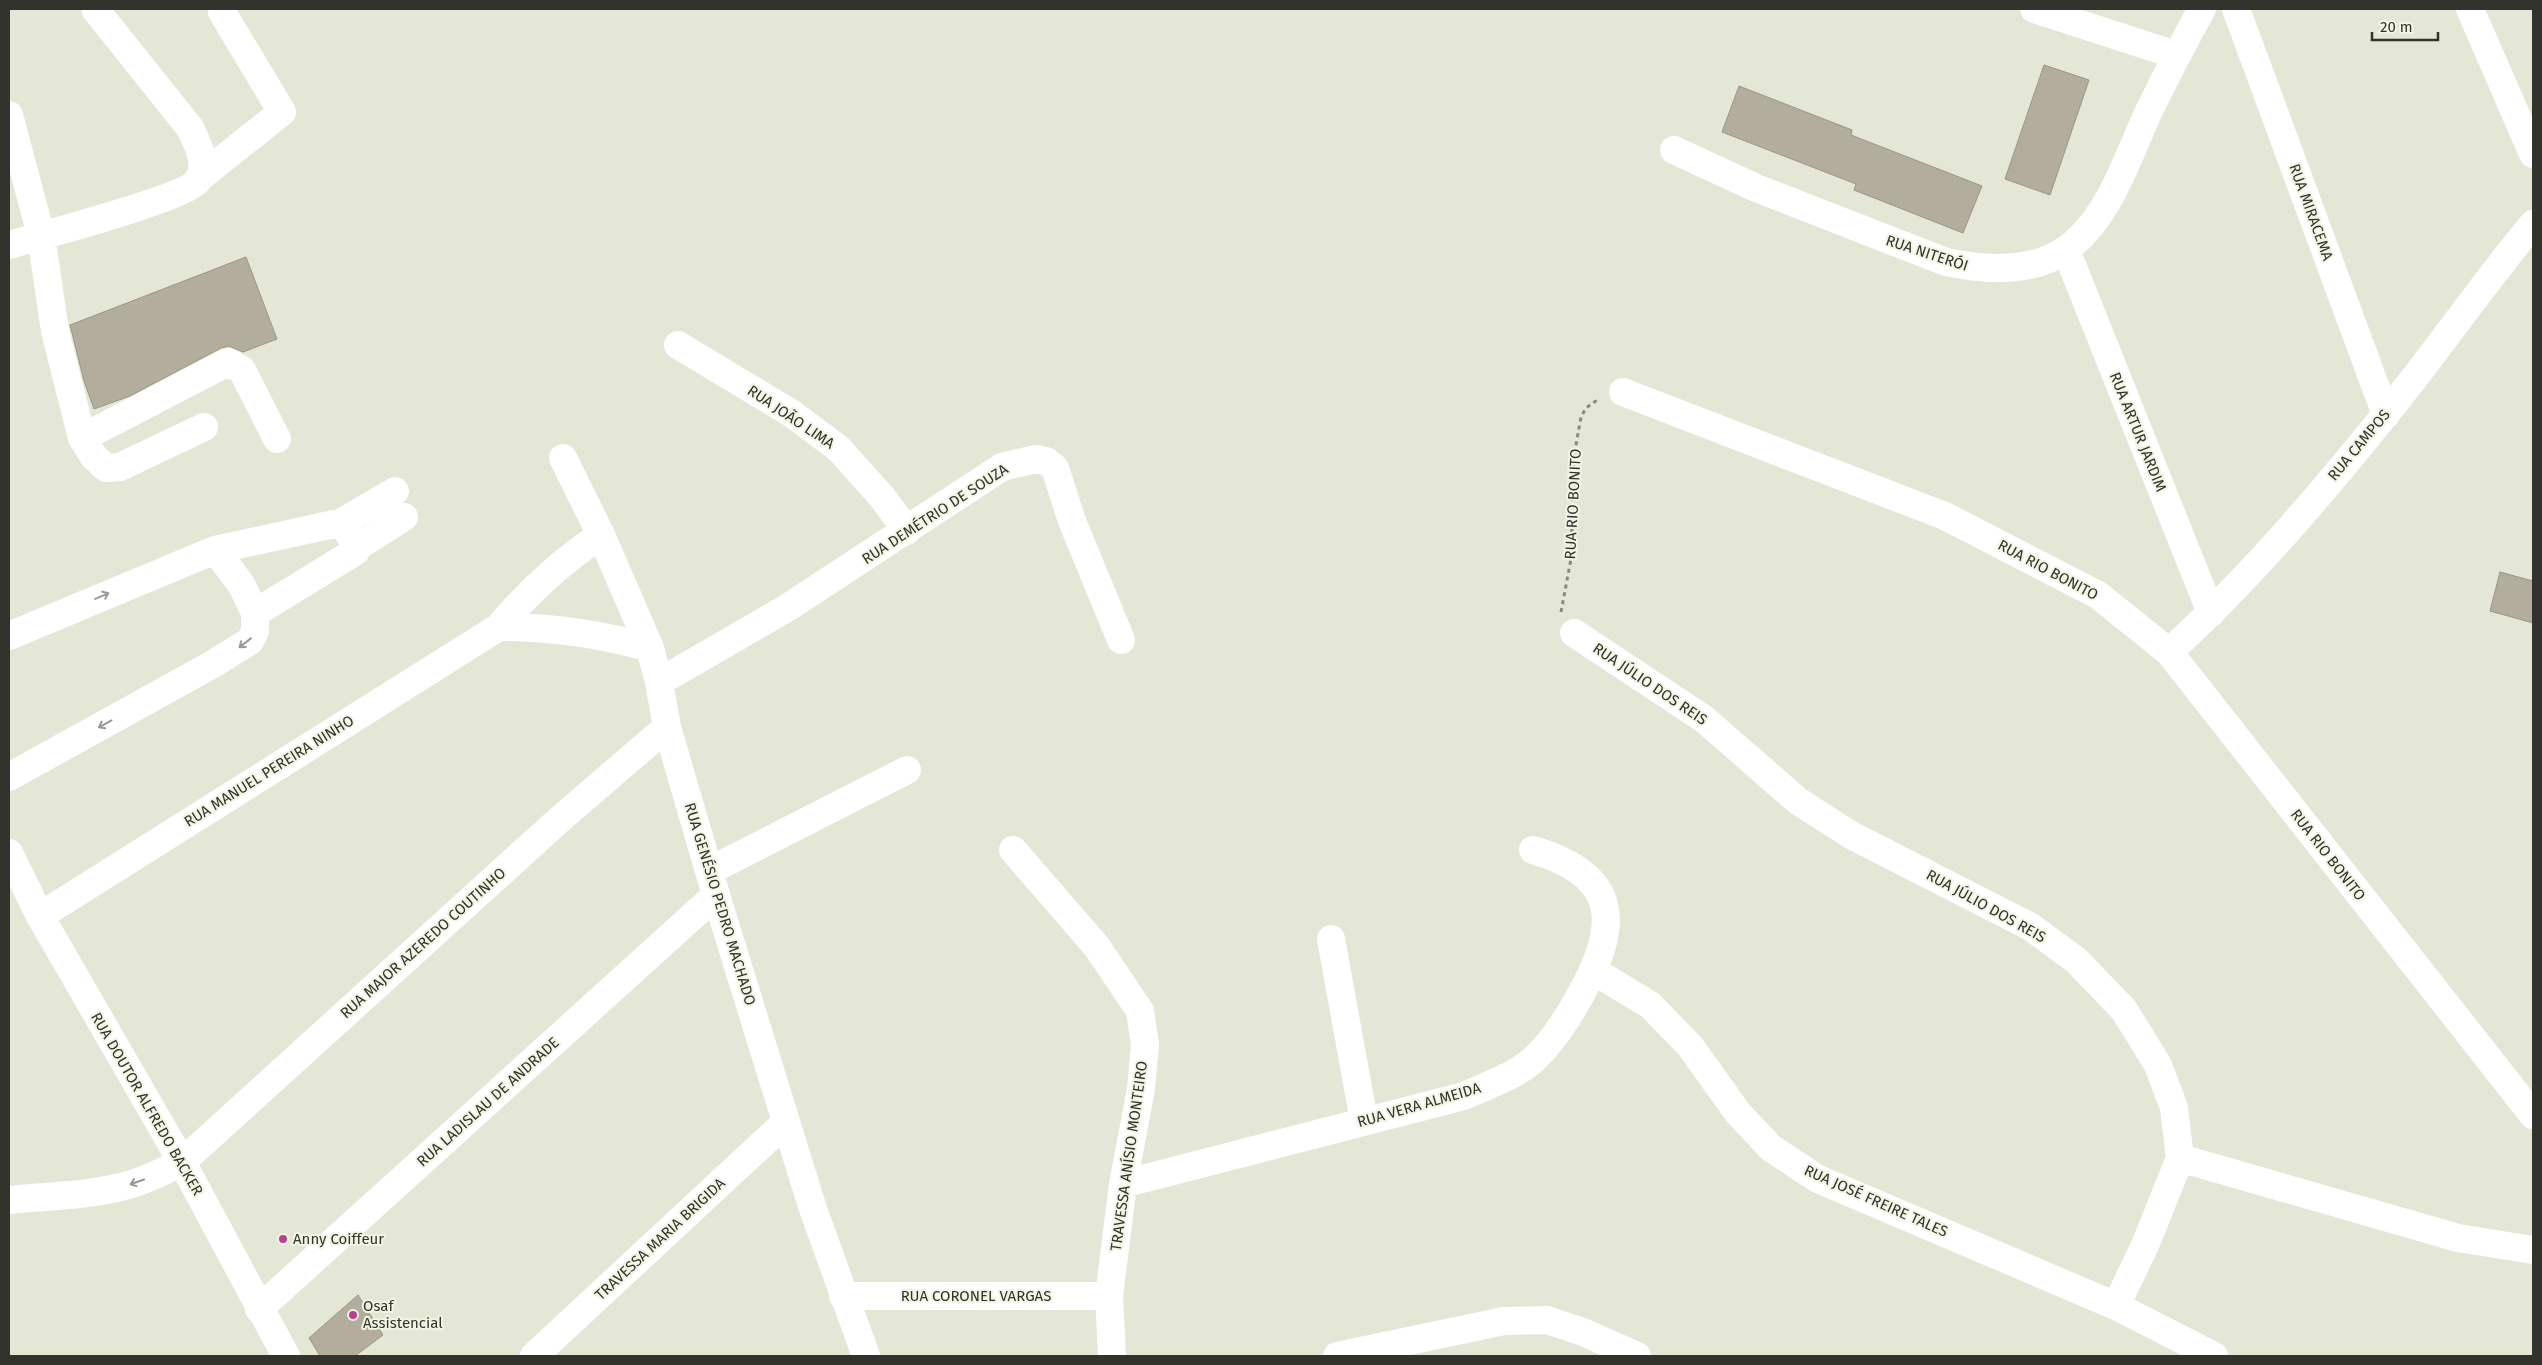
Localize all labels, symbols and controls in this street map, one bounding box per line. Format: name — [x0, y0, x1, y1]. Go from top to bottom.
scale bar — [2372, 10, 2438, 42]
text: 20 m — [2380, 18, 2413, 36]
street label: RUA MIRACEMA — [2285, 161, 2337, 263]
street label: RUA NITERÓI — [1884, 231, 1970, 275]
street label: RUA ARTUR JARDIM — [2106, 370, 2170, 494]
street label: RUA JOÃO LIMA — [744, 381, 838, 453]
street label: RUA CAMPOS — [2324, 406, 2394, 484]
street label: RUA RIO BONITO — [1561, 448, 1585, 560]
street label: RUA DEMÉTRIO DE SOUZA — [859, 460, 1012, 568]
street label: RUA RIO BONITO — [1995, 536, 2101, 604]
one-way arrow — [94, 591, 109, 601]
one-way arrow — [239, 637, 252, 648]
street label: RUA JÚLIO DOS REIS — [1589, 639, 1711, 729]
street label: RUA MANUEL PEREIRA NINHO — [181, 711, 357, 831]
one-way arrow — [98, 719, 112, 729]
street label: RUA GENÉSIO PEDRO MACHADO — [681, 801, 759, 1007]
street label: RUA RIO BONITO — [2287, 806, 2369, 904]
street label: RUA MAJOR AZEREDO COUTINHO — [337, 864, 509, 1022]
street label: RUA JÚLIO DOS REIS — [1923, 866, 2049, 946]
street label: RUA DOUTOR ALFREDO BACKER — [87, 1009, 207, 1199]
street label: RUA LADISLAU DE ANDRADE — [413, 1033, 563, 1171]
street label: TRAVESSA ANÍSIO MONTEIRO — [1107, 1060, 1151, 1252]
street label: RUA VERA ALMEIDA — [1355, 1079, 1483, 1131]
street label: RUA JOSÉ FREIRE TALES — [1801, 1161, 1951, 1241]
street label: TRAVESSA MARIA BRIGIDA — [591, 1174, 729, 1304]
one-way arrow — [130, 1178, 146, 1187]
place label: Anny Coiffeur — [293, 1230, 384, 1248]
marker: Anny Coiffeur — [277, 1233, 289, 1245]
street label: RUA CORONEL VARGAS — [901, 1287, 1051, 1305]
place label: Osaf Assistencial — [363, 1297, 443, 1332]
marker: Osaf Assistencial — [347, 1309, 359, 1321]

